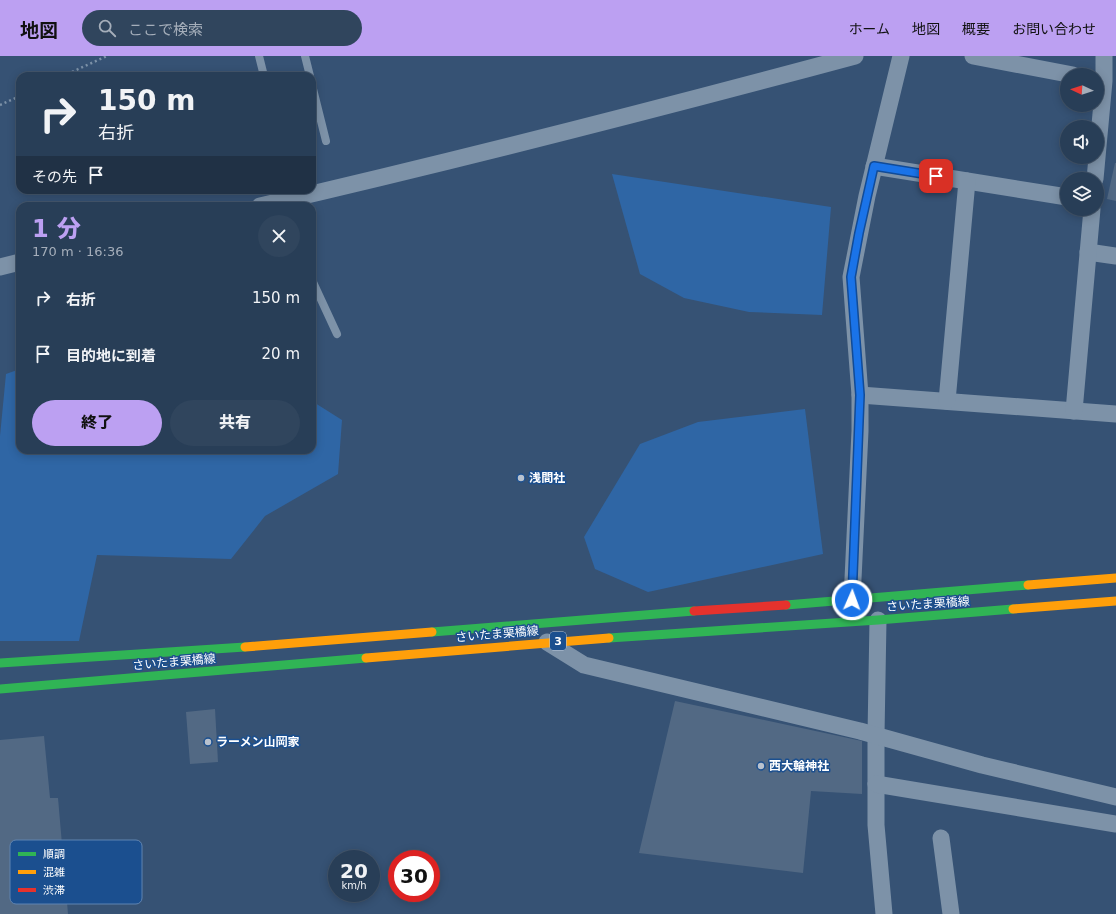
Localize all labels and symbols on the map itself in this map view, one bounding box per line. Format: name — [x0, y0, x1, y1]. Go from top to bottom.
north arrow — [1060, 68, 1104, 112]
pin — [919, 159, 953, 193]
place label: 浅間社 — [529, 471, 565, 485]
marker: 浅間社 — [516, 473, 526, 483]
position arrow — [831, 579, 873, 621]
street label: さいたま栗橋線 — [886, 594, 970, 614]
street label: さいたま栗橋線 — [455, 623, 539, 645]
road number: 3 — [550, 632, 566, 650]
street label: さいたま栗橋線 — [132, 651, 216, 673]
place label: ラーメン山岡家 — [216, 735, 300, 749]
marker: ラーメン山岡家 — [203, 737, 213, 747]
place label: 西大輪神社 — [769, 759, 829, 773]
marker: 西大輪神社 — [756, 761, 766, 771]
legend — [10, 840, 142, 904]
text: 順調 — [43, 848, 65, 861]
speed limit sign: 30 — [388, 850, 440, 902]
text: 混雑 — [43, 866, 65, 879]
text: 渋滞 — [43, 884, 65, 897]

